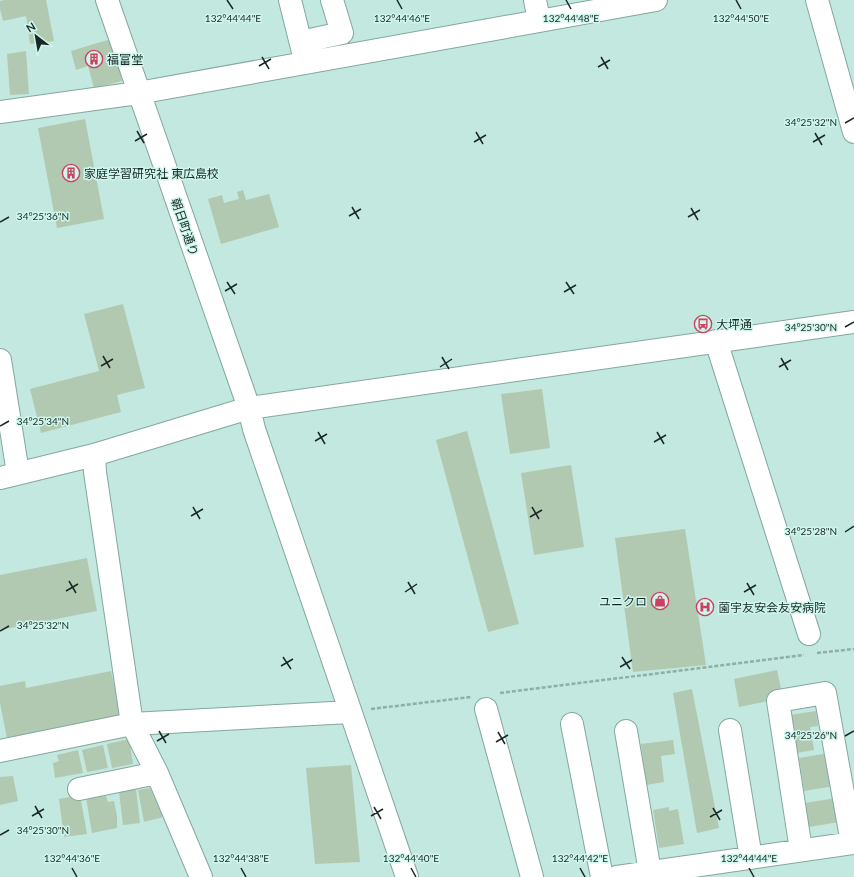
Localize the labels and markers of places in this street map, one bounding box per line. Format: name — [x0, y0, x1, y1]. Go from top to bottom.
building icon: 福富堂 — [84, 49, 104, 69]
place label: 福富堂 — [107, 52, 143, 67]
building icon: 家庭学習研究社 東広島校 — [61, 163, 81, 183]
place label: 家庭学習研究社 東広島校 — [84, 166, 219, 181]
bus stop icon: 大坪通 — [693, 314, 713, 334]
place label: 大坪通 — [716, 317, 752, 332]
shop icon: ユニクロ — [650, 591, 670, 611]
place label: ユニクロ — [599, 594, 647, 609]
hospital icon: 薗宇友安会友安病院 — [695, 597, 715, 617]
place label: 薗宇友安会友安病院 — [718, 600, 826, 615]

